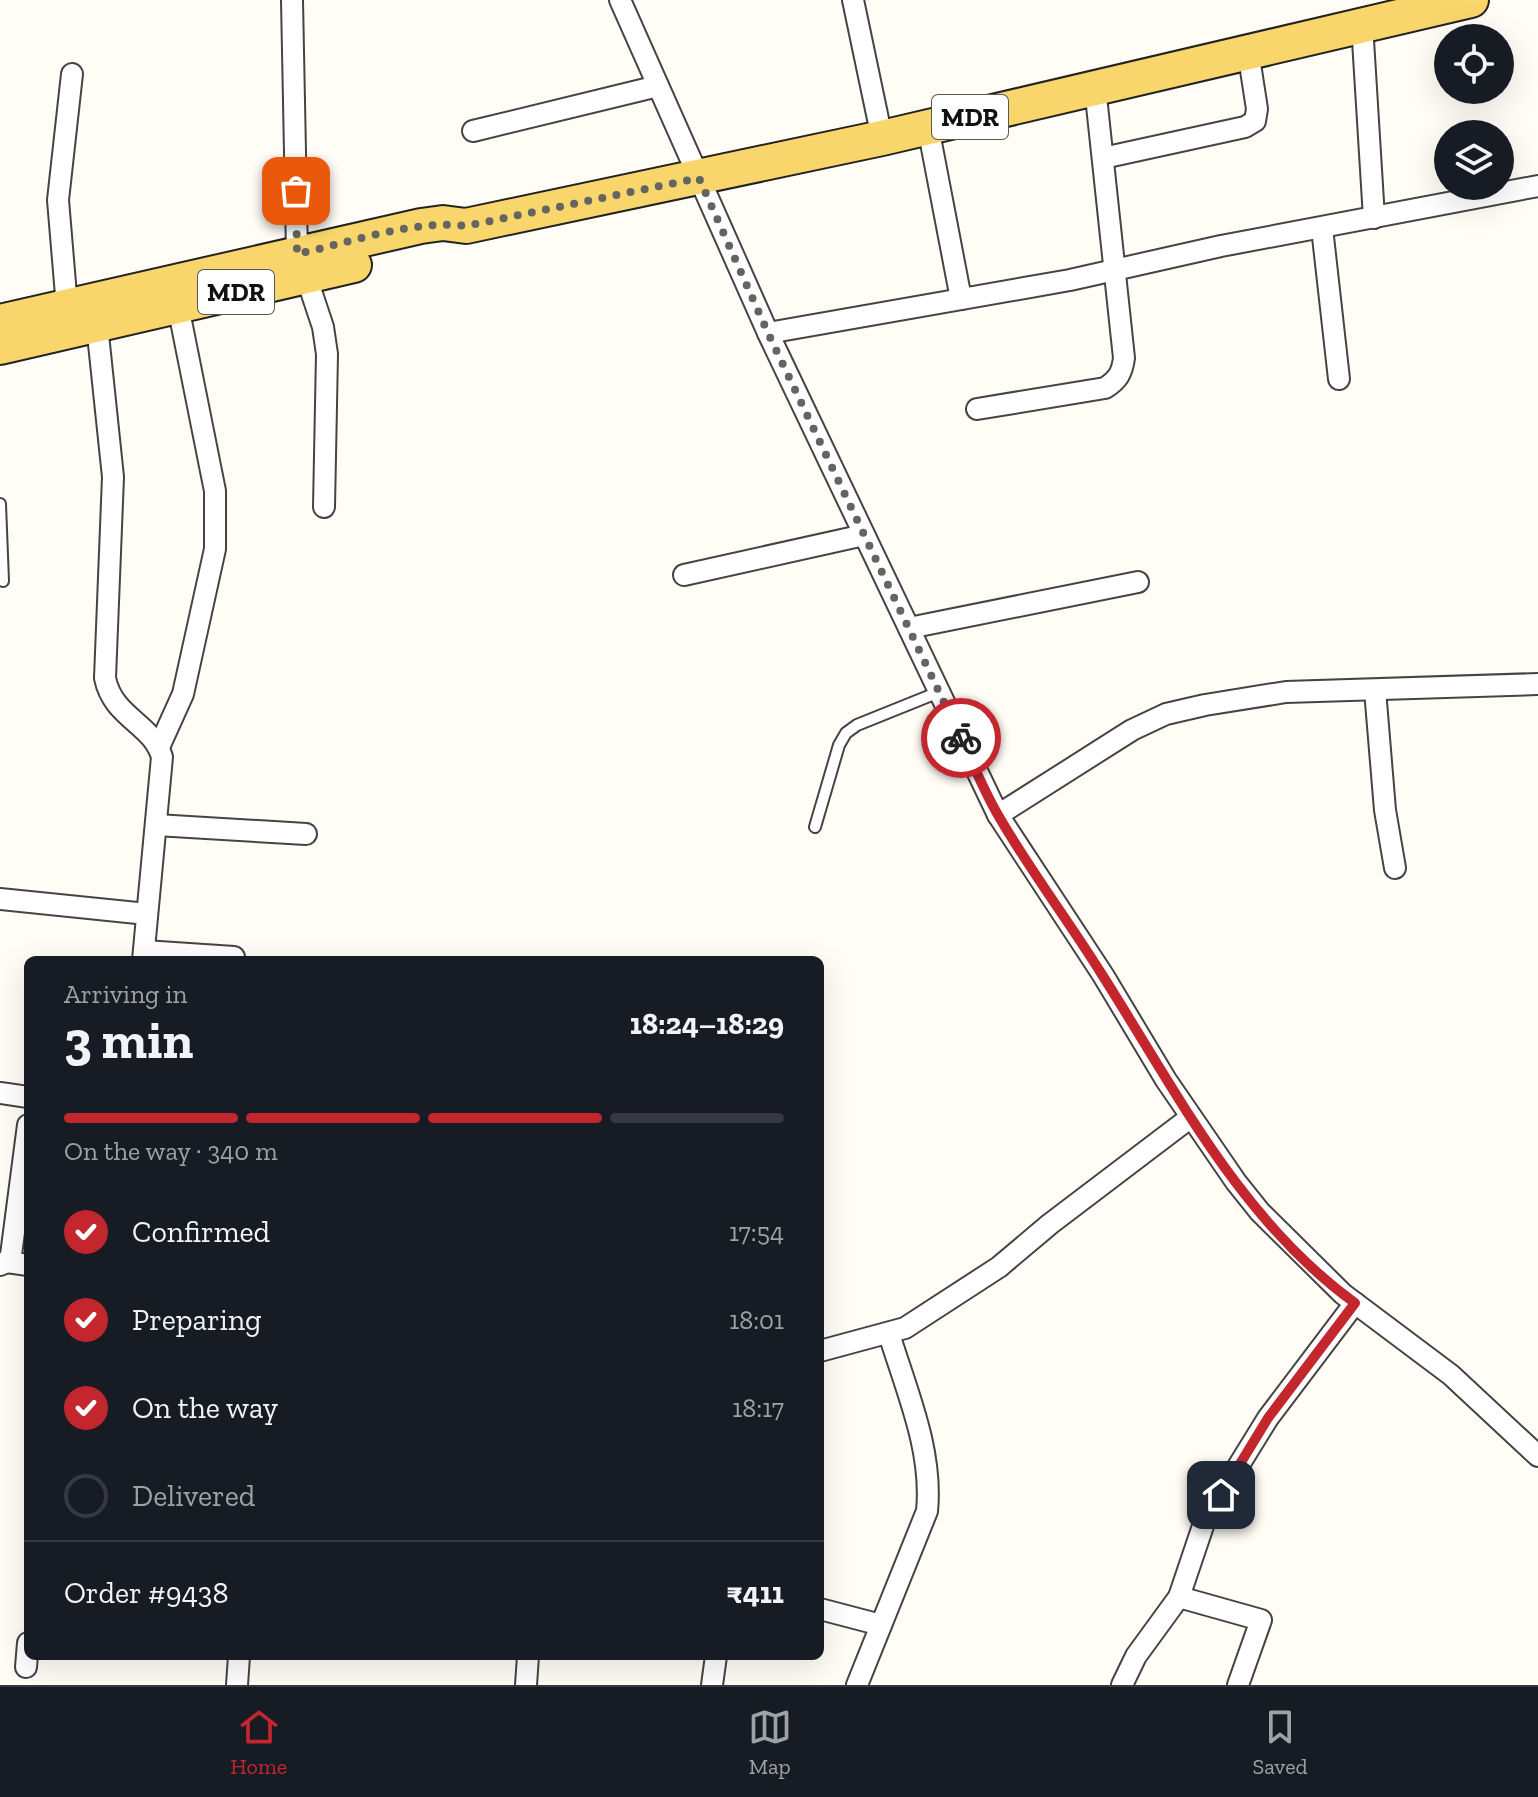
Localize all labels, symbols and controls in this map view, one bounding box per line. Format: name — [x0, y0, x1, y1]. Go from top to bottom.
map controls — [1434, 24, 1514, 200]
button: locate — [1434, 24, 1514, 104]
road number: MDR — [932, 95, 1008, 139]
button: layers — [1434, 120, 1514, 200]
pin — [262, 157, 330, 225]
icon: bag — [274, 169, 318, 213]
road number: MDR — [198, 270, 274, 314]
courier — [921, 698, 1001, 778]
icon: bike — [939, 716, 983, 760]
text: Arriving in — [64, 978, 187, 1010]
text: 18:24–18:29 — [630, 1006, 784, 1042]
text: 3 min — [64, 1009, 193, 1071]
text: On the way · 340 m — [64, 1135, 278, 1167]
icon: check — [64, 1210, 108, 1254]
text: Confirmed — [132, 1214, 270, 1250]
text: 17:54 — [729, 1216, 784, 1248]
icon: check — [64, 1298, 108, 1342]
text: Preparing — [132, 1302, 262, 1338]
text: 18:01 — [729, 1304, 784, 1336]
icon: check — [64, 1386, 108, 1430]
text: On the way — [132, 1390, 278, 1426]
text: 18:17 — [732, 1392, 784, 1424]
pin — [1187, 1461, 1255, 1529]
icon: home — [1199, 1473, 1243, 1517]
text: Delivered — [132, 1478, 255, 1514]
text: Order #9438 — [64, 1575, 229, 1611]
text: ₹411 — [726, 1575, 784, 1611]
tab: Home — [230, 1705, 287, 1780]
tab: Map — [748, 1705, 792, 1780]
tab: Saved — [1252, 1705, 1308, 1780]

